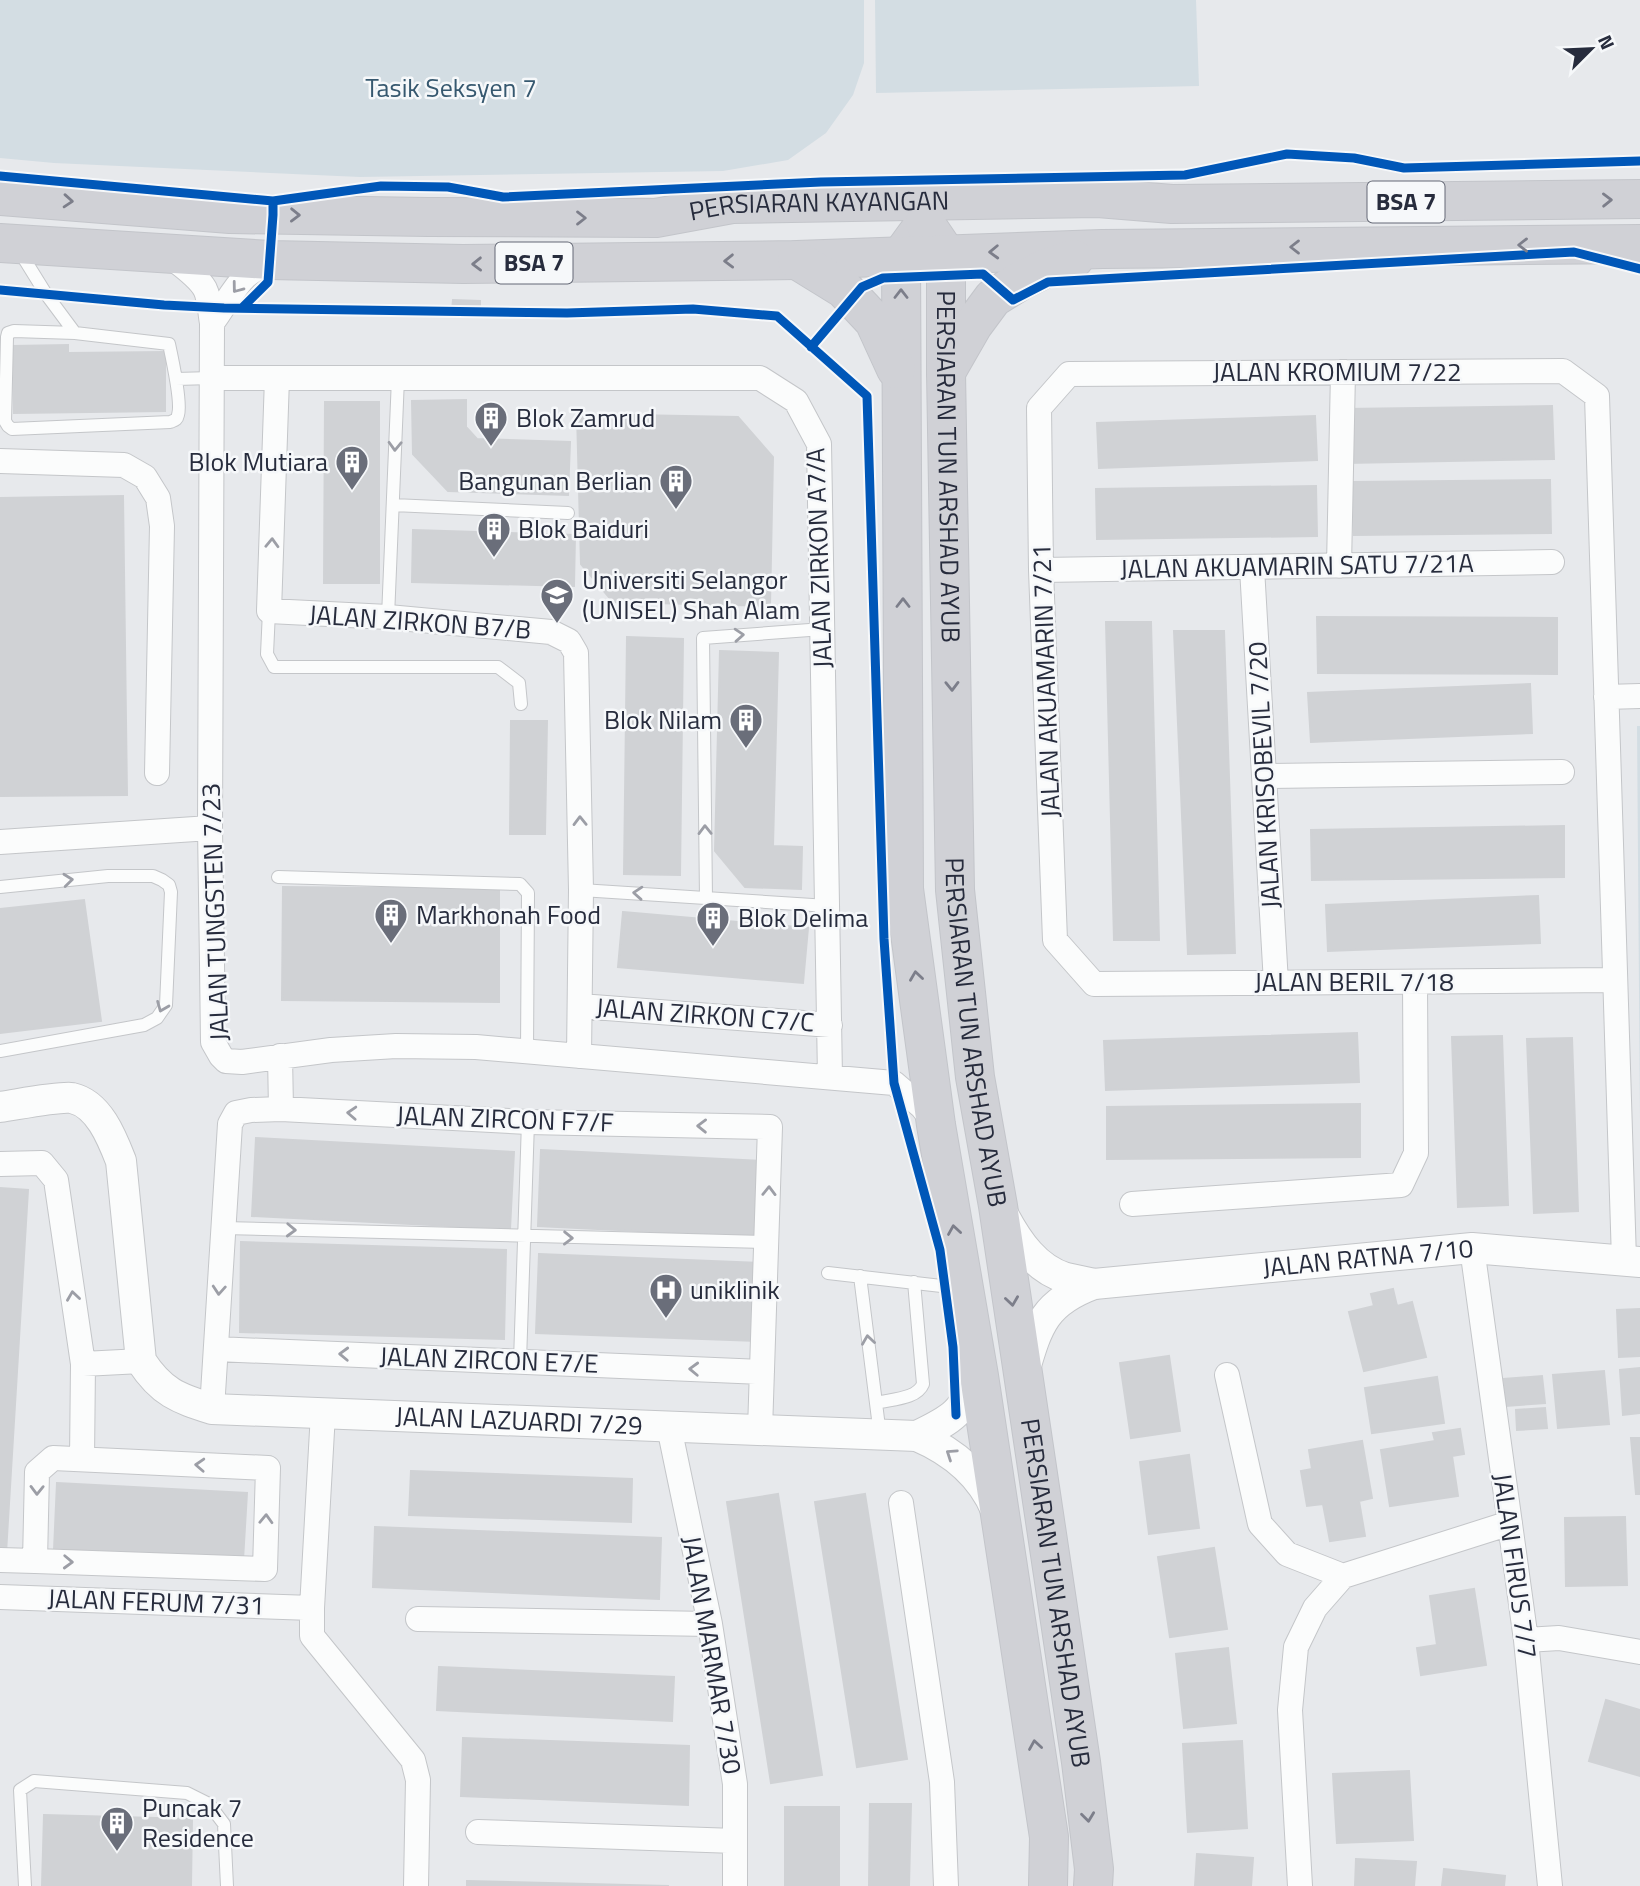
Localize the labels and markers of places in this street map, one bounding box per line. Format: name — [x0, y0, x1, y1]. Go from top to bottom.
place label: Blok Zamrud — [516, 398, 655, 437]
building icon: Blok Zamrud — [472, 399, 510, 448]
place label: Blok Mutiara — [189, 442, 328, 481]
building icon: Blok Mutiara — [333, 443, 371, 492]
place label: Bangunan Berlian — [458, 461, 652, 500]
building icon: Bangunan Berlian — [657, 462, 695, 511]
place label: Blok Baiduri — [518, 509, 649, 548]
building icon: Blok Baiduri — [475, 510, 513, 559]
place label: Universiti Selangor (UNISEL) Shah Alam — [582, 560, 800, 629]
school or university icon: Universiti Selangor (UNISEL) Shah Alam — [538, 576, 576, 625]
place label: Blok Nilam — [604, 700, 722, 739]
building icon: Blok Nilam — [727, 701, 765, 750]
place label: Markhonah Food — [416, 895, 601, 934]
building icon: Markhonah Food — [372, 896, 410, 945]
place label: Blok Delima — [738, 898, 868, 937]
building icon: Blok Delima — [694, 899, 732, 948]
place label: uniklinik — [690, 1270, 780, 1309]
hospital icon: uniklinik — [647, 1271, 685, 1320]
place label: Puncak 7 Residence — [142, 1788, 254, 1857]
building icon: Puncak 7 Residence — [98, 1804, 136, 1853]

